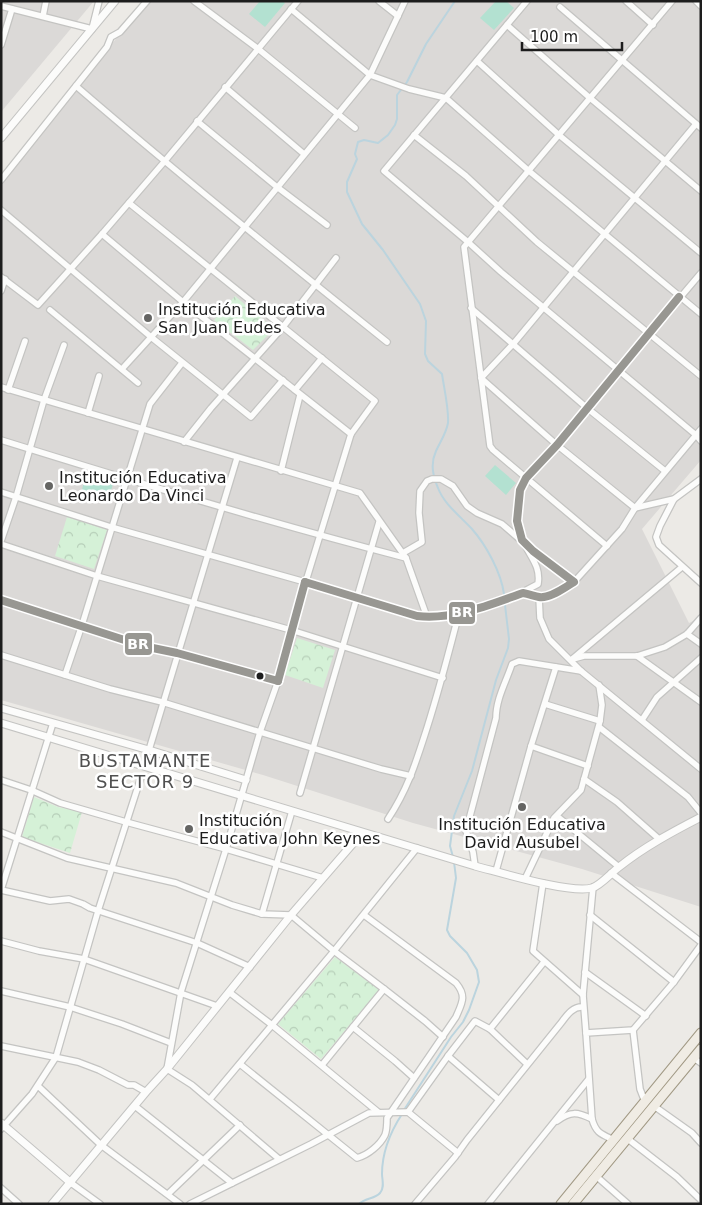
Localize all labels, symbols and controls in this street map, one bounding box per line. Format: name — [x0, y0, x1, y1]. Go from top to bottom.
scale bar — [522, 20, 622, 52]
text: 100 m — [530, 28, 578, 46]
place label: Institución Educativa San Juan Eudes — [158, 300, 326, 337]
marker: Institución Educativa San Juan Eudes — [142, 312, 154, 324]
place label: Institución Educativa Leonardo Da Vinci — [59, 468, 227, 505]
marker: Institución Educativa Leonardo Da Vinci — [43, 480, 55, 492]
line badge: BR — [448, 601, 476, 625]
text: BR — [451, 604, 473, 620]
line badge: BR — [124, 632, 153, 656]
text: BR — [127, 636, 149, 652]
unlabelled marker — [255, 671, 265, 681]
district label: BUSTAMANTE SECTOR 9 — [79, 750, 211, 792]
marker: Institución Educativa David Ausubel — [516, 801, 528, 813]
place label: Institución Educativa John Keynes — [199, 811, 380, 848]
place label: Institución Educativa David Ausubel — [438, 815, 606, 852]
marker: Institución Educativa John Keynes — [183, 823, 195, 835]

